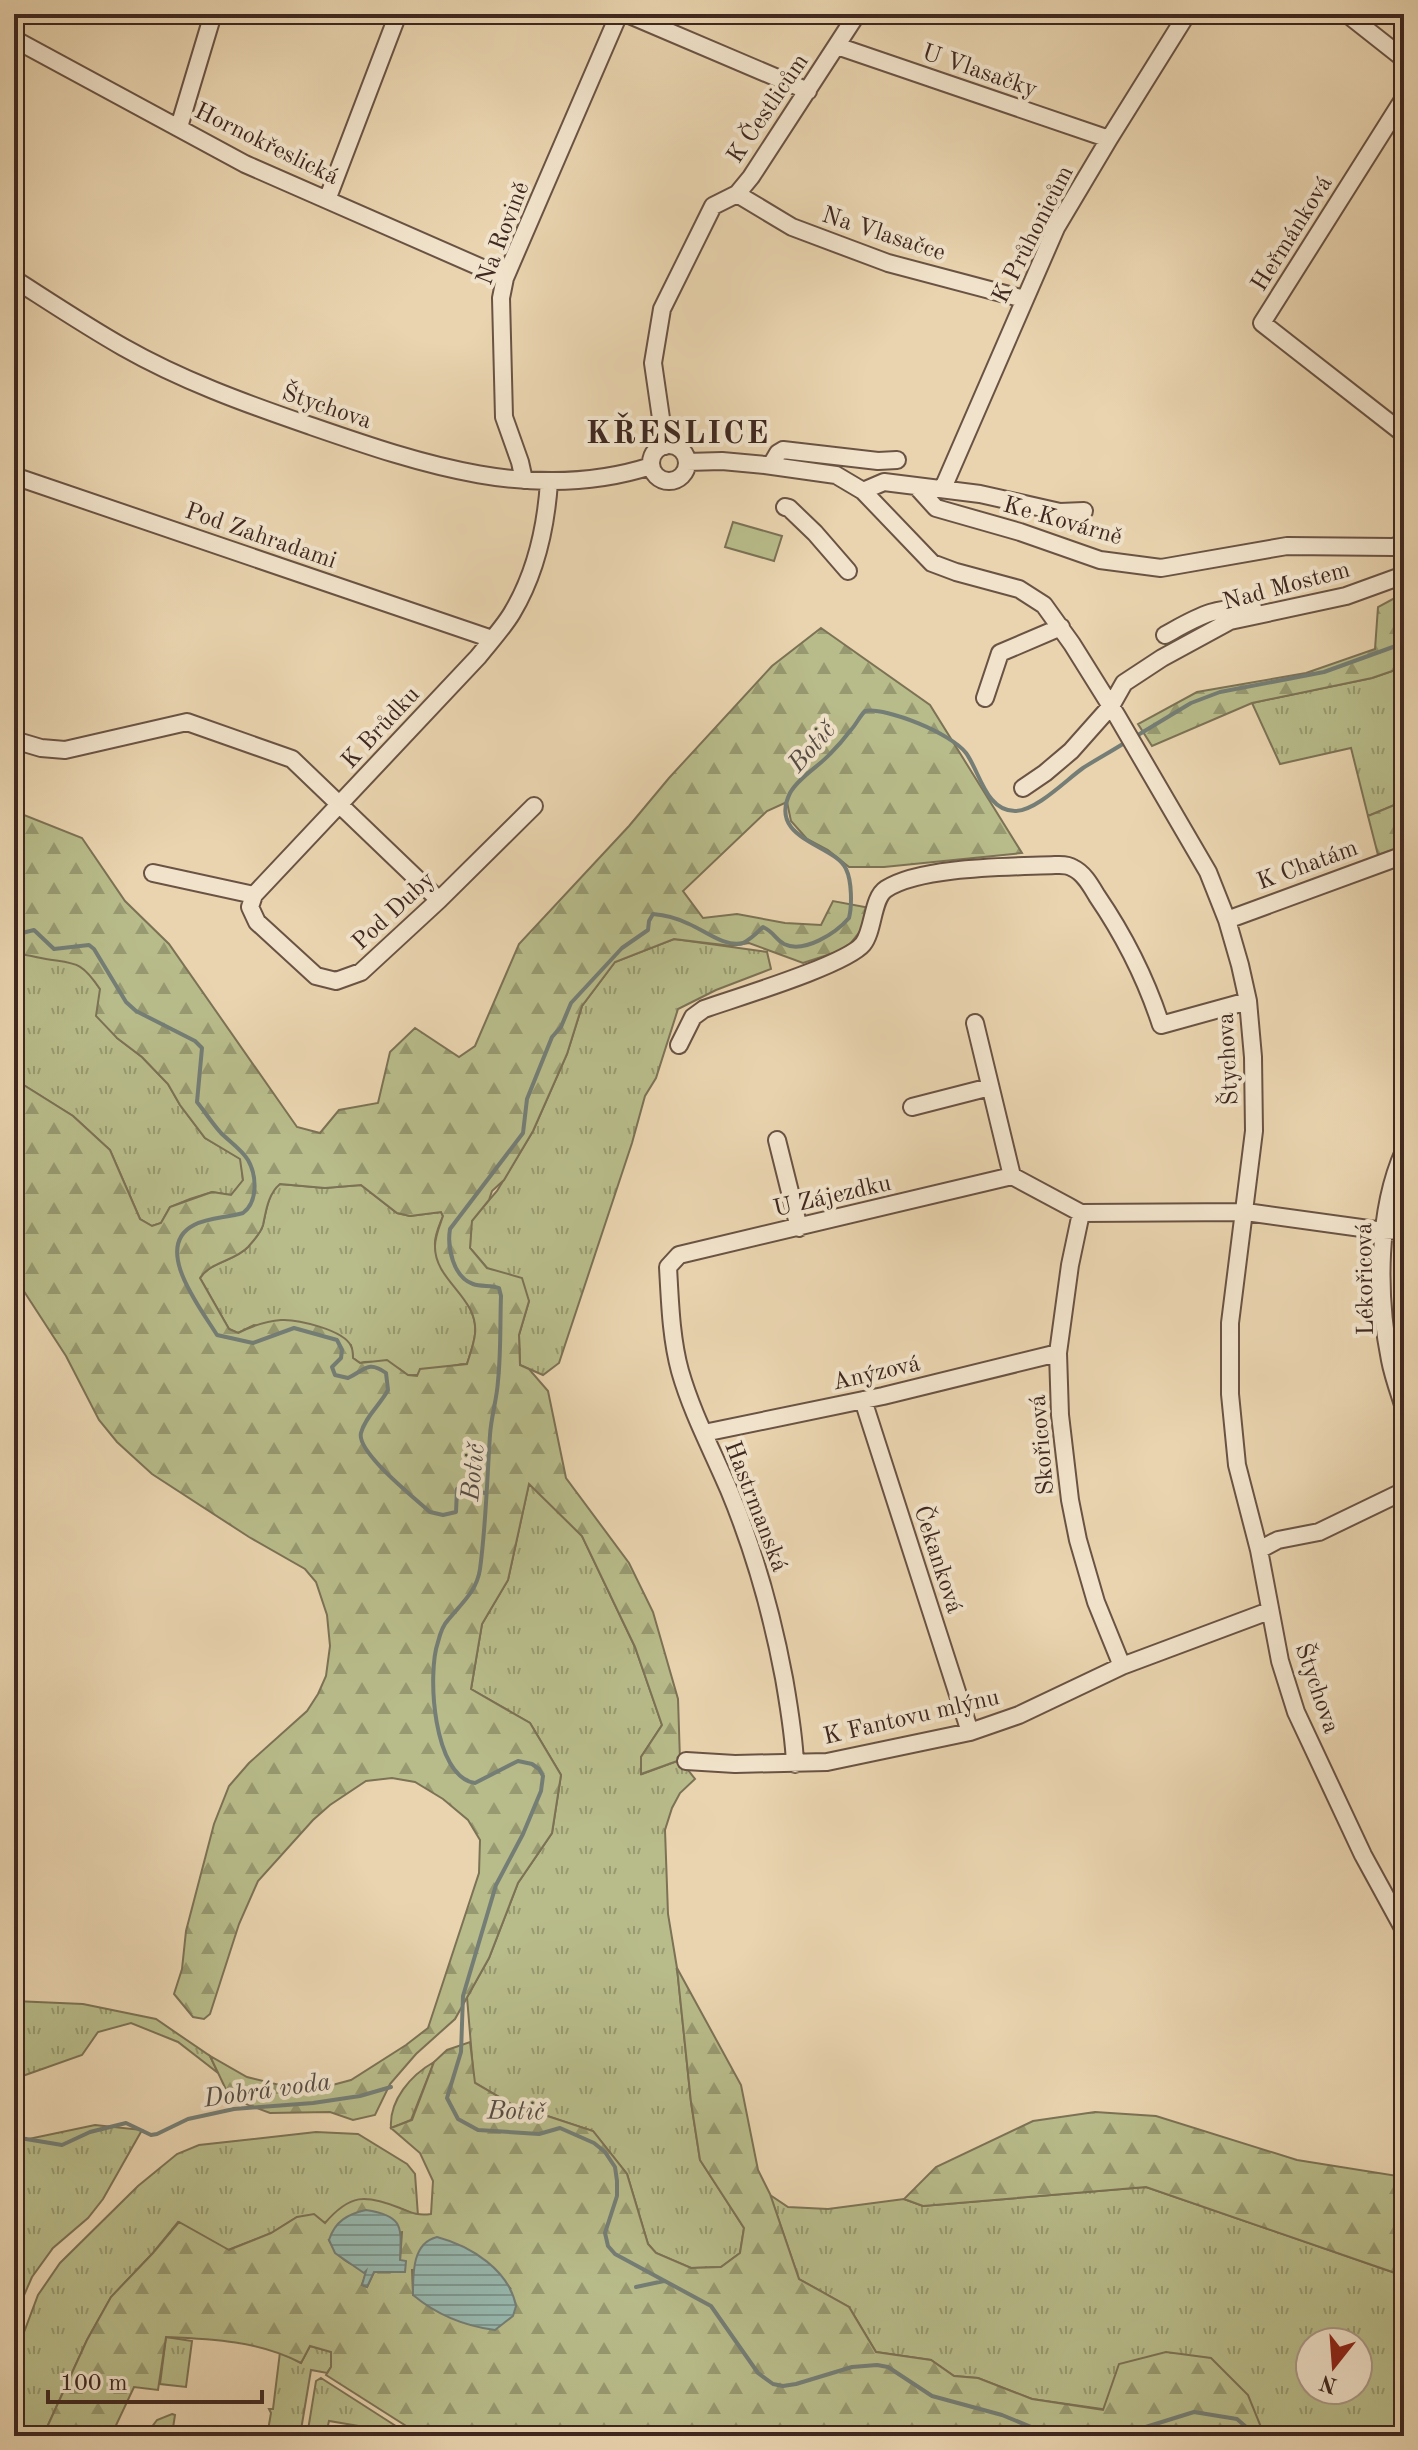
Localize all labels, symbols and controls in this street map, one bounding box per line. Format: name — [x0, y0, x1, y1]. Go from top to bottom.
street label: U Vlasačky — [919, 41, 1040, 103]
street label: K Čestlicům — [719, 47, 814, 168]
street label: Hornokřeslická — [190, 100, 342, 190]
street label: K Průhonicům — [989, 162, 1079, 307]
street label: Heřmánková — [1248, 172, 1338, 296]
street label: Na Rovině — [473, 179, 534, 289]
street label: Na Vlasačce — [819, 204, 948, 266]
street label: Štychova — [278, 377, 376, 434]
district label: KŘESLICE — [586, 412, 770, 451]
street label: Ke Kovárně — [1000, 493, 1125, 550]
street label: Pod Zahradami — [182, 500, 339, 574]
street label: Nad Mostem — [1220, 558, 1353, 615]
street label: K Brůdku — [338, 683, 425, 774]
water label: Botič — [783, 715, 843, 778]
street label: K Chatám — [1254, 837, 1361, 895]
street label: Pod Duby — [349, 867, 440, 955]
street label: Štychova — [1210, 1012, 1243, 1106]
street label: U Zájezdku — [771, 1172, 894, 1222]
street label: Lékořicová — [1353, 1222, 1379, 1336]
street label: Anýzová — [830, 1352, 923, 1396]
street label: Skořicová — [1027, 1393, 1059, 1496]
street label: Hastrmanská — [719, 1438, 791, 1576]
water label: Botič — [458, 1440, 490, 1503]
street label: Čekanková — [908, 1501, 971, 1617]
street label: Štychova — [1290, 1639, 1347, 1737]
street label: K Fantovu mlýnu — [821, 1686, 1002, 1750]
water label: Dobrá voda — [201, 2069, 333, 2113]
water label: Botič — [486, 2098, 547, 2126]
north arrow — [1294, 2326, 1374, 2406]
scale bar — [48, 2354, 262, 2404]
text: N — [1317, 2370, 1340, 2396]
text: 100 m — [60, 2372, 128, 2396]

